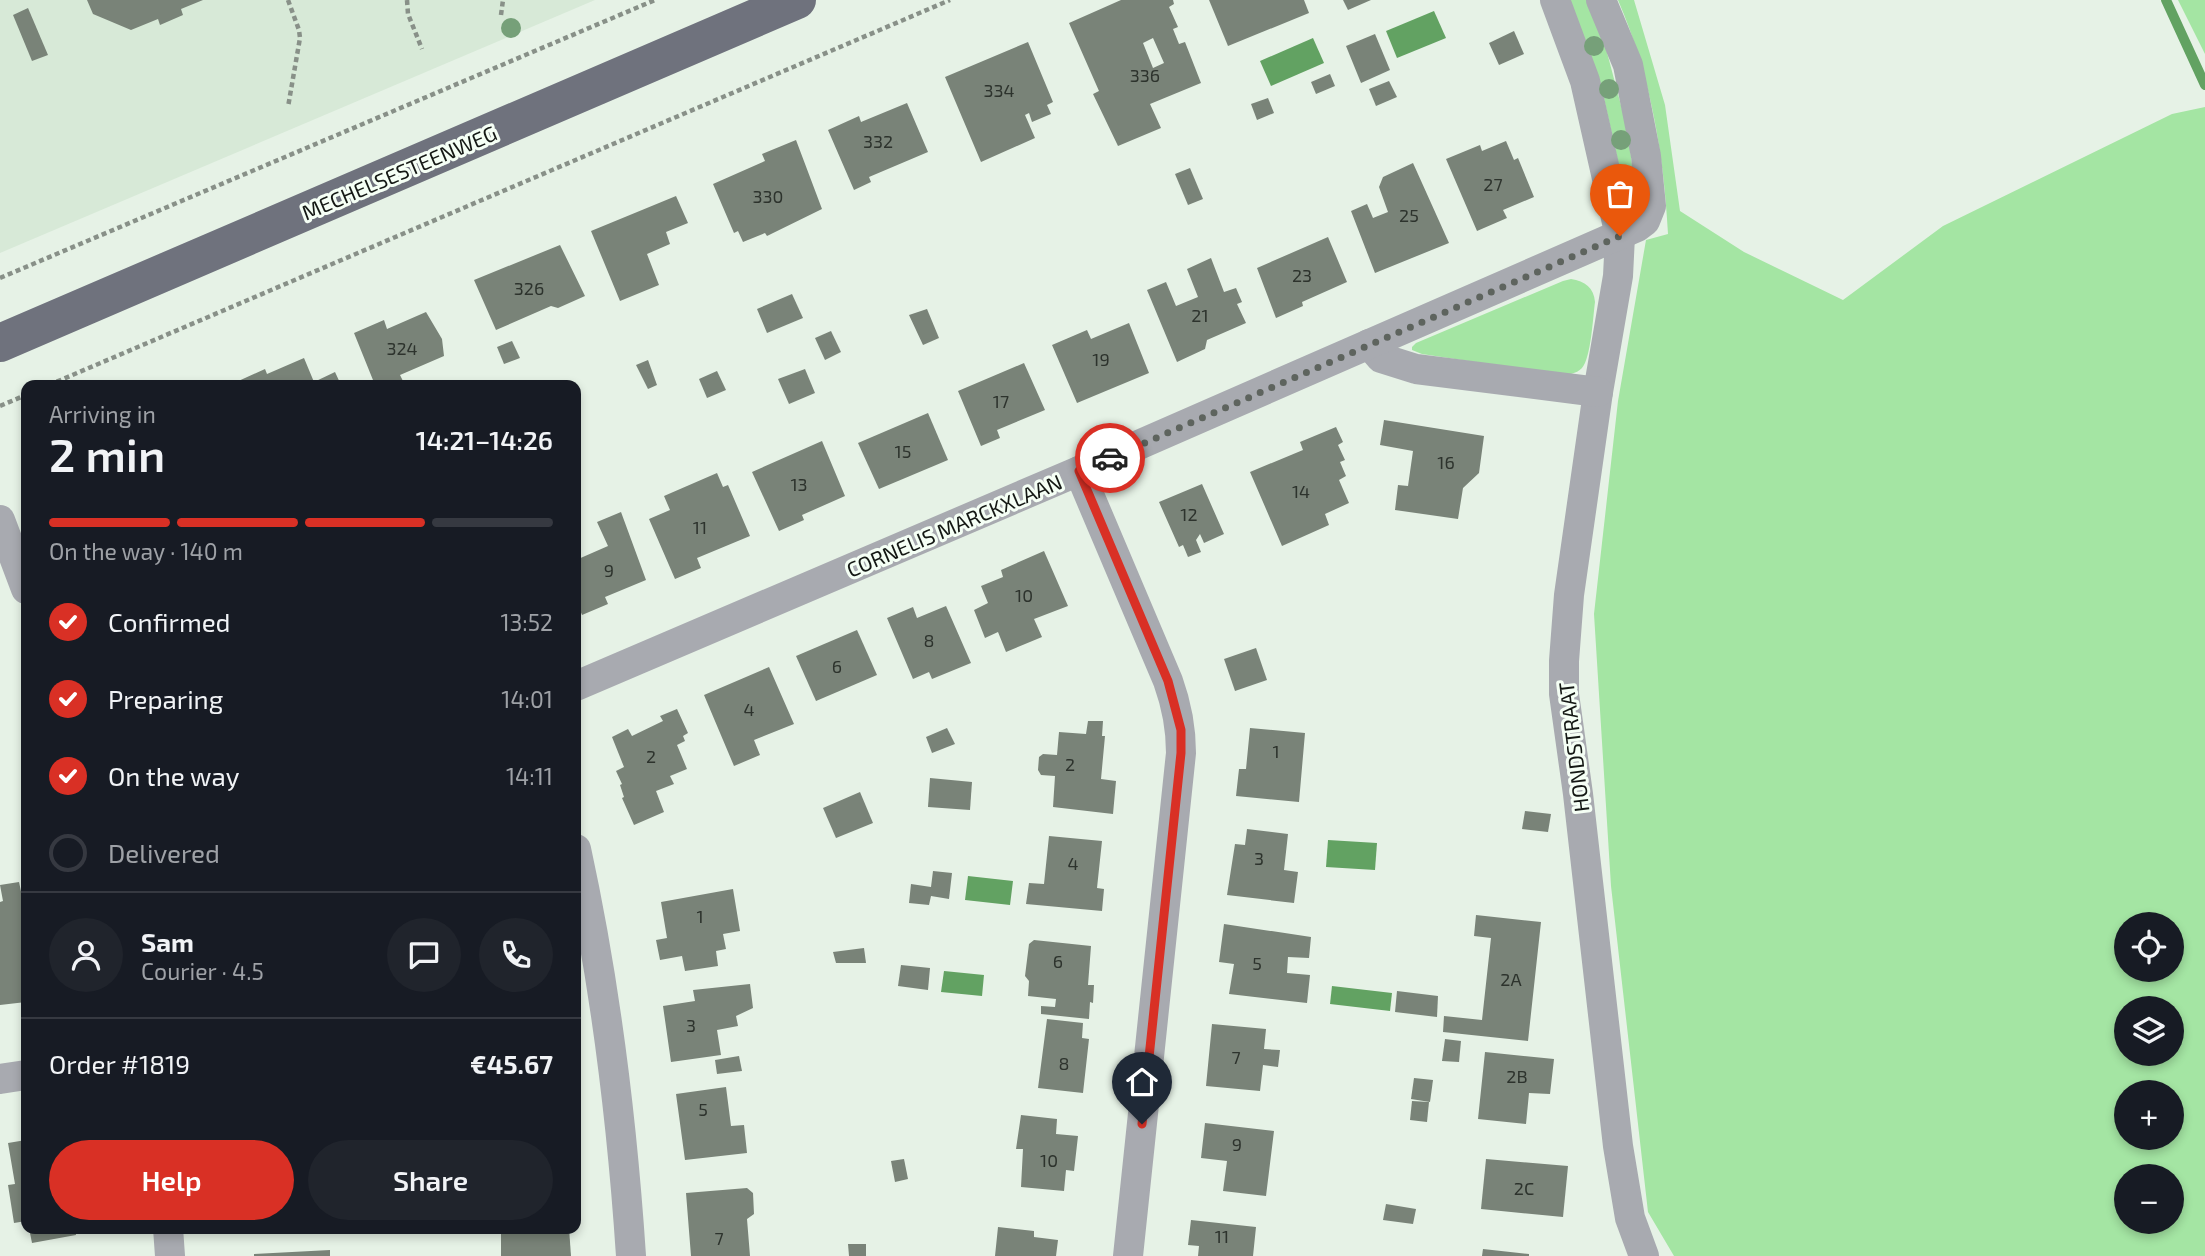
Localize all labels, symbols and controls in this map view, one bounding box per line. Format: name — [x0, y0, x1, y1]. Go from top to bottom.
house number: 336 — [1130, 64, 1160, 86]
house number: 334 — [983, 79, 1015, 101]
street label: MECHELSESTEENWEG — [298, 120, 500, 224]
house number: 332 — [863, 130, 893, 152]
pin — [1590, 164, 1650, 236]
house number: 27 — [1483, 173, 1503, 195]
icon: bag — [1601, 175, 1639, 213]
house number: 330 — [753, 185, 783, 207]
house number: 25 — [1399, 204, 1419, 226]
house number: 23 — [1292, 264, 1312, 286]
house number: 326 — [514, 277, 544, 299]
house number: 21 — [1191, 304, 1209, 326]
house number: 324 — [386, 337, 418, 359]
house number: 19 — [1092, 348, 1110, 370]
house number: 17 — [993, 390, 1009, 412]
text: Arriving in — [49, 400, 156, 428]
courier — [1075, 423, 1145, 493]
text: 14:21–14:26 — [416, 424, 553, 455]
text: 2 min — [49, 426, 165, 481]
icon: car — [1091, 439, 1129, 477]
house number: 15 — [895, 440, 911, 462]
house number: 16 — [1437, 451, 1455, 473]
street label: CORNELIS MARCKXLAAN — [843, 468, 1065, 582]
house number: 13 — [790, 473, 808, 495]
house number: 14 — [1292, 480, 1310, 502]
house number: 12 — [1180, 503, 1198, 525]
house number: 11 — [693, 516, 707, 538]
text: On the way · 140 m — [49, 537, 243, 565]
house number: 9 — [604, 559, 614, 581]
house number: 10 — [1015, 584, 1033, 606]
icon: check — [49, 603, 87, 641]
text: Confirmed — [108, 606, 231, 637]
text: 13:52 — [500, 608, 553, 636]
house number: 8 — [924, 629, 934, 651]
house number: 6 — [832, 655, 842, 677]
icon: check — [49, 680, 87, 718]
street label: HONDSTRAAT — [1553, 681, 1593, 813]
text: Preparing — [108, 683, 223, 714]
text: 14:01 — [501, 685, 553, 713]
house number: 4 — [743, 698, 755, 720]
house number: 1 — [1272, 740, 1280, 762]
house number: 2 — [646, 745, 656, 767]
house number: 2 — [1065, 753, 1075, 775]
icon: check — [49, 757, 87, 795]
text: On the way — [108, 760, 239, 791]
text: 14:11 — [506, 762, 553, 790]
text: Delivered — [108, 837, 220, 868]
house number: 3 — [1254, 847, 1264, 869]
house number: 4 — [1067, 852, 1079, 874]
house number: 1 — [696, 905, 704, 927]
map controls — [2114, 912, 2184, 1234]
button: locate — [2114, 912, 2184, 982]
button: person — [49, 918, 123, 992]
button: chat — [387, 918, 461, 992]
button: phone — [479, 918, 553, 992]
text: Sam — [141, 926, 194, 957]
house number: 6 — [1053, 950, 1063, 972]
house number: 5 — [1252, 952, 1262, 974]
text: Courier · 4.5 — [141, 957, 264, 985]
house number: 2A — [1500, 968, 1522, 990]
button: layers — [2114, 996, 2184, 1066]
house number: 3 — [686, 1014, 696, 1036]
house number: 7 — [1231, 1046, 1241, 1068]
text: Order #1819 — [49, 1048, 190, 1079]
text: €45.67 — [470, 1048, 553, 1079]
house number: 8 — [1059, 1052, 1069, 1074]
pin — [1112, 1052, 1172, 1124]
icon: home — [1123, 1063, 1161, 1101]
house number: 2B — [1506, 1065, 1528, 1087]
button: + — [2114, 1080, 2184, 1150]
house number: 5 — [698, 1098, 708, 1120]
house number: 9 — [1232, 1133, 1242, 1155]
button: Help — [49, 1140, 294, 1220]
button: Share — [308, 1140, 553, 1220]
house number: 10 — [1040, 1149, 1058, 1171]
button: − — [2114, 1164, 2184, 1234]
house number: 2C — [1514, 1177, 1534, 1199]
house number: 11 — [1215, 1225, 1229, 1247]
house number: 7 — [714, 1227, 724, 1249]

